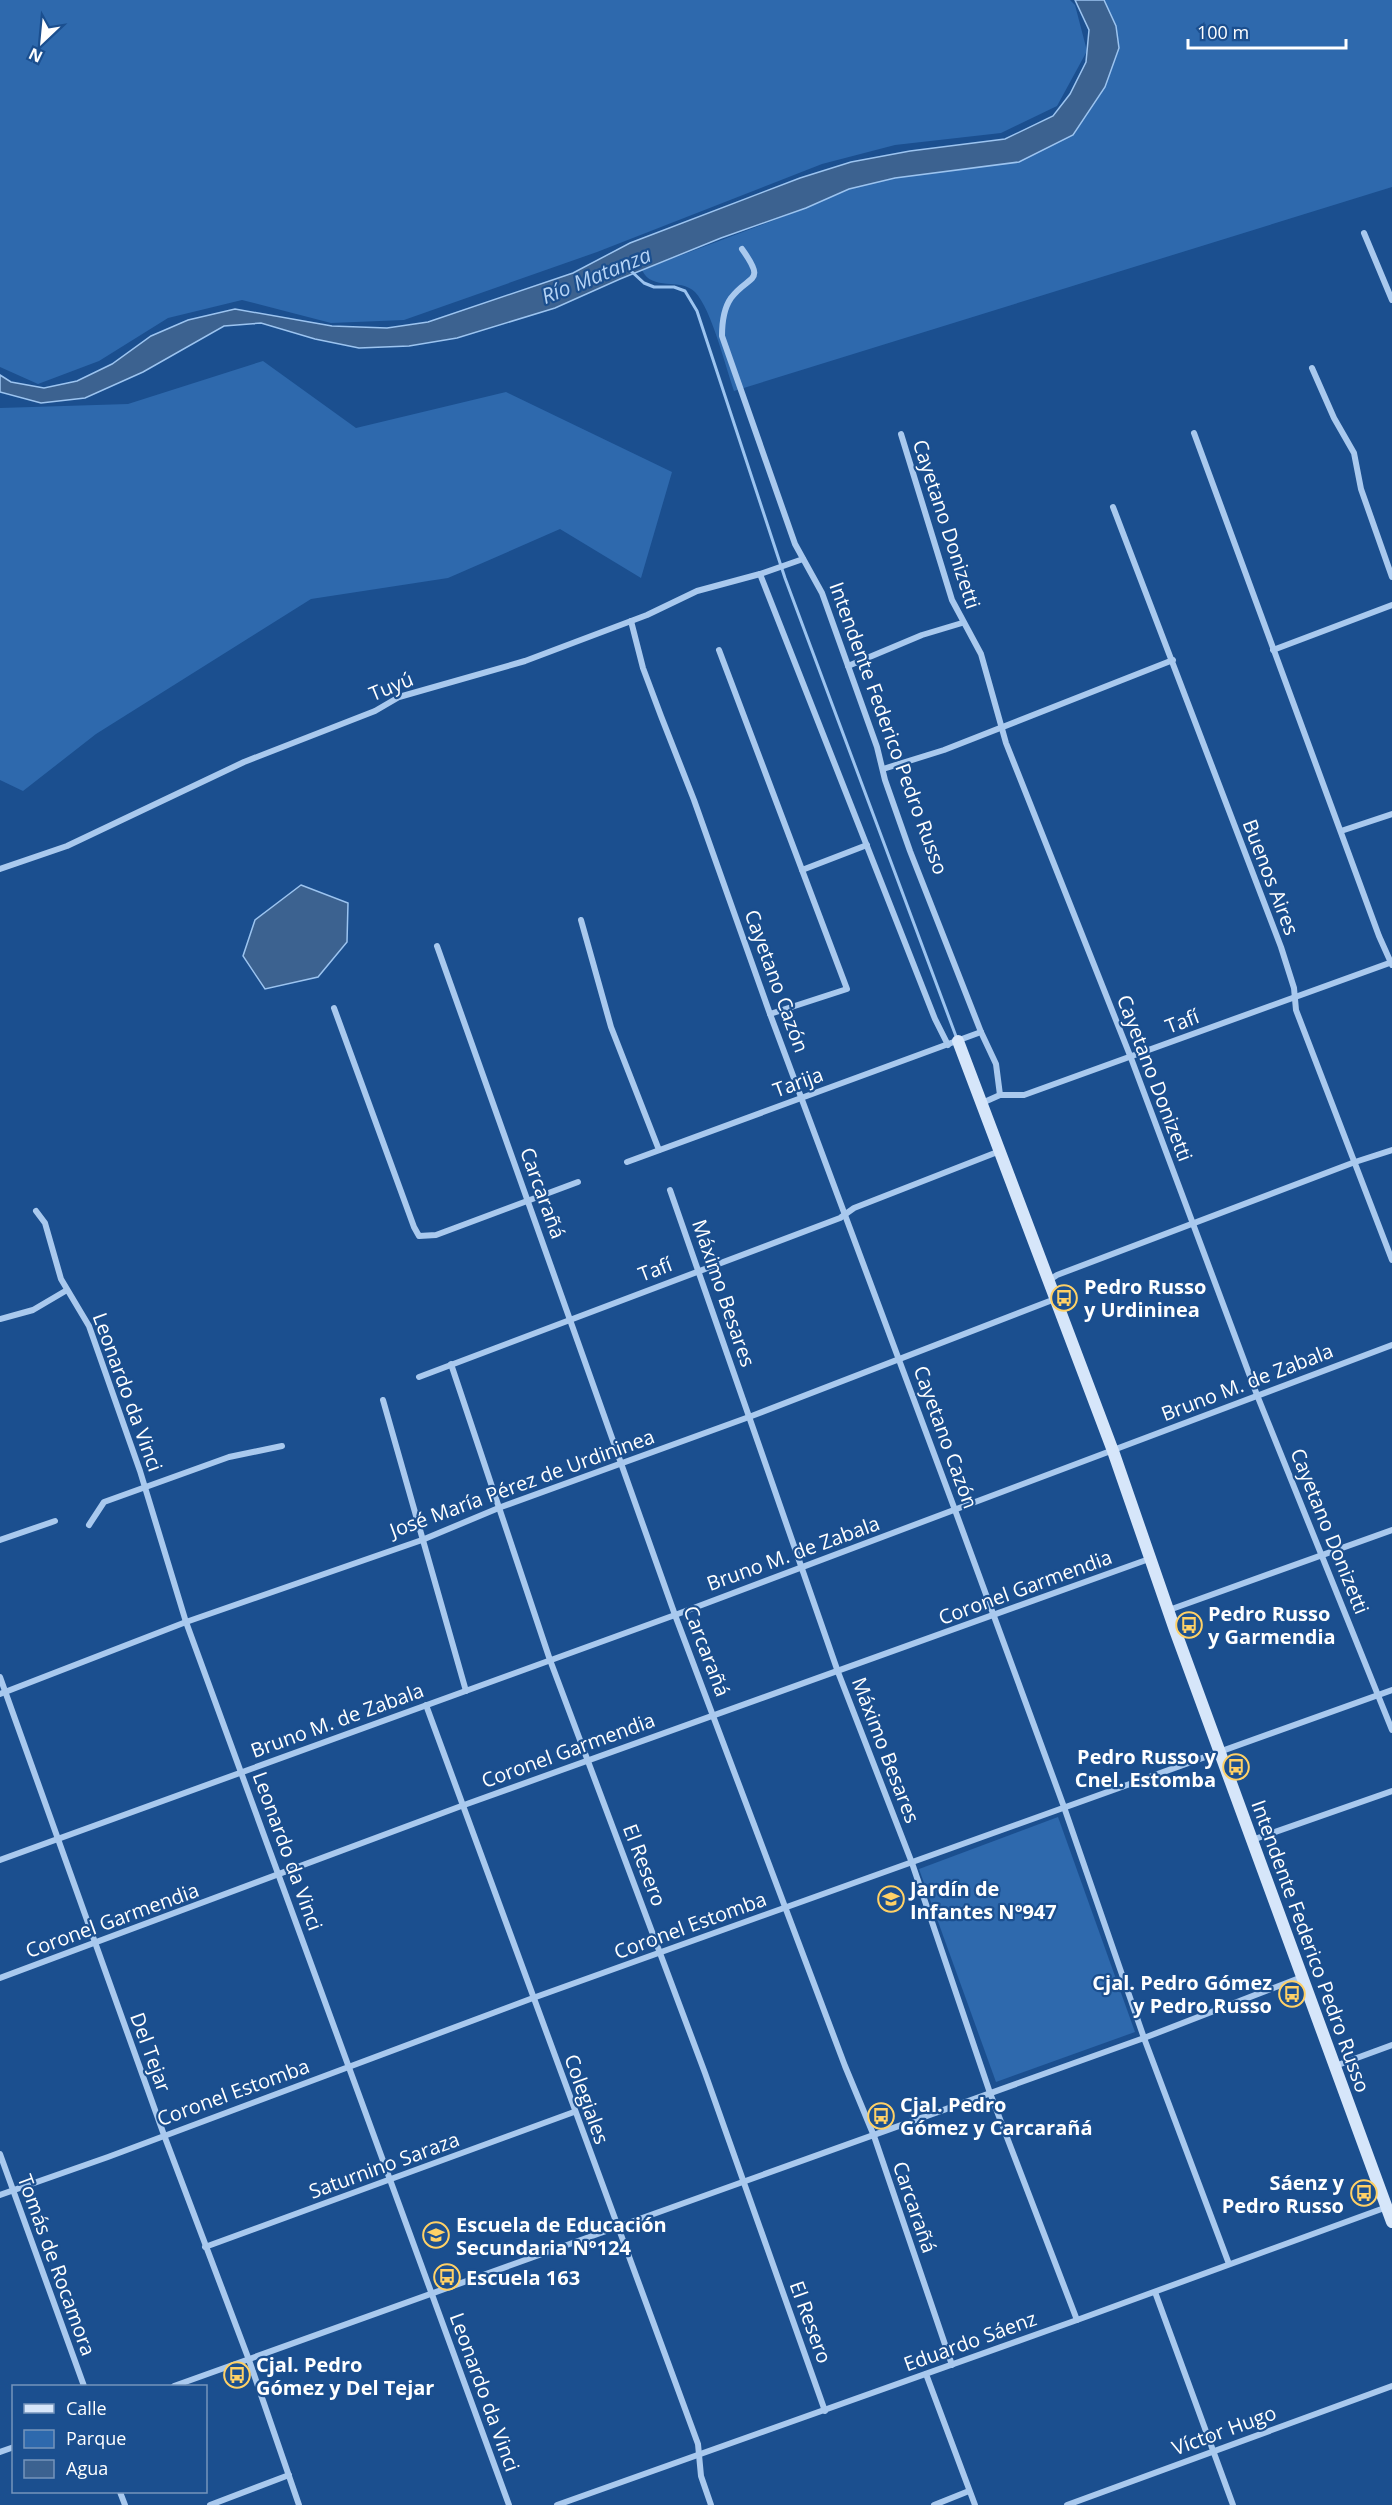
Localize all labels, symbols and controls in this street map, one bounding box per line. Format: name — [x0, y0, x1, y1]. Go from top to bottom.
north arrow — [12, 12, 72, 72]
scale bar — [1188, 12, 1346, 50]
text: 100 m — [1197, 20, 1249, 44]
text: N — [25, 43, 46, 68]
water label: Río Matanza — [537, 240, 655, 310]
street label: Cayetano Donizetti — [907, 436, 987, 612]
street label: Intendente Federico Pedro Russo — [823, 578, 955, 878]
street label: Tuyú — [365, 665, 417, 707]
street label: Buenos Aires — [1237, 815, 1305, 939]
street label: Cayetano Cazón — [739, 906, 815, 1056]
street label: Cayetano Donizetti — [1111, 991, 1199, 1165]
street label: Tafí — [1161, 1002, 1204, 1040]
street label: Tarija — [769, 1061, 827, 1103]
street label: Carcarañá — [514, 1144, 572, 1242]
street label: Máximo Besares — [686, 1216, 762, 1370]
street label: Tafí — [634, 1250, 677, 1288]
place label: Pedro Russo y Urdininea — [1084, 1273, 1206, 1323]
bus stop icon: Pedro Russo y Urdininea — [1049, 1283, 1079, 1313]
street label: Leonardo da Vinci — [87, 1309, 169, 1475]
street label: Bruno M. de Zabala — [1157, 1337, 1337, 1427]
street label: Cayetano Cazón — [908, 1362, 984, 1512]
street label: José María Pérez de Urdininea — [384, 1422, 658, 1544]
street label: Cayetano Donizetti — [1284, 1444, 1376, 1618]
street label: Bruno M. de Zabala — [703, 1509, 883, 1597]
street label: Coronel Garmendia — [934, 1543, 1116, 1631]
place label: Pedro Russo y Garmendia — [1208, 1600, 1336, 1650]
street label: Carcarañá — [677, 1602, 737, 1700]
bus stop icon: Pedro Russo y Garmendia — [1174, 1610, 1204, 1640]
street label: Máximo Besares — [846, 1673, 926, 1827]
street label: Bruno M. de Zabala — [247, 1676, 427, 1764]
street label: Coronel Garmendia — [477, 1706, 659, 1794]
place label: Pedro Russo y Cnel. Estomba — [1075, 1743, 1217, 1793]
bus stop icon: Pedro Russo y Cnel. Estomba — [1221, 1752, 1251, 1782]
street label: Leonardo da Vinci — [247, 1768, 329, 1934]
street label: Intendente Federico Pedro Russo — [1245, 1796, 1377, 2096]
street label: El Resero — [617, 1820, 673, 1910]
place label: Jardín de Infantes Nº947 — [908, 1875, 1057, 1925]
street label: Coronel Garmendia — [21, 1876, 203, 1964]
school or university icon: Jardín de Infantes Nº947 — [876, 1884, 906, 1914]
street label: Coronel Estomba — [610, 1885, 770, 1965]
place label: Cjal. Pedro Gómez y Pedro Russo — [1092, 1969, 1272, 2019]
bus stop icon: Cjal. Pedro Gómez y Pedro Russo — [1277, 1979, 1307, 2009]
street label: Del Tejar — [124, 2009, 178, 2095]
street label: Colegiales — [558, 2050, 616, 2148]
street label: Coronel Estomba — [153, 2052, 313, 2132]
place label: Cjal. Pedro Gómez y Carcarañá — [900, 2091, 1093, 2141]
bus stop icon: Cjal. Pedro Gómez y Carcarañá — [866, 2101, 896, 2131]
street label: Saturnino Saraza — [305, 2125, 463, 2205]
street label: Carcarañá — [887, 2158, 943, 2256]
place label: Sáenz y Pedro Russo — [1222, 2169, 1345, 2219]
street label: Tomás de Rocamora — [12, 2171, 102, 2359]
bus stop icon: Sáenz y Pedro Russo — [1349, 2178, 1379, 2208]
place label: Escuela de Educación Secundaria Nº124 — [456, 2211, 667, 2261]
school or university icon: Escuela de Educación Secundaria Nº124 — [421, 2220, 451, 2250]
bus stop icon: Escuela 163 — [432, 2262, 462, 2292]
place label: Escuela 163 — [466, 2264, 580, 2291]
street label: El Resero — [784, 2277, 838, 2367]
street label: Eduardo Sáenz — [900, 2304, 1040, 2378]
street label: Leonardo da Vinci — [444, 2309, 526, 2475]
place label: Cjal. Pedro Gómez y Del Tejar — [256, 2351, 434, 2401]
bus stop icon: Cjal. Pedro Gómez y Del Tejar — [222, 2360, 252, 2390]
legend — [12, 2385, 207, 2493]
text: Calle — [66, 2396, 107, 2420]
street label: Víctor Hugo — [1168, 2399, 1280, 2461]
text: Parque — [66, 2426, 126, 2450]
text: Agua — [66, 2456, 108, 2480]

